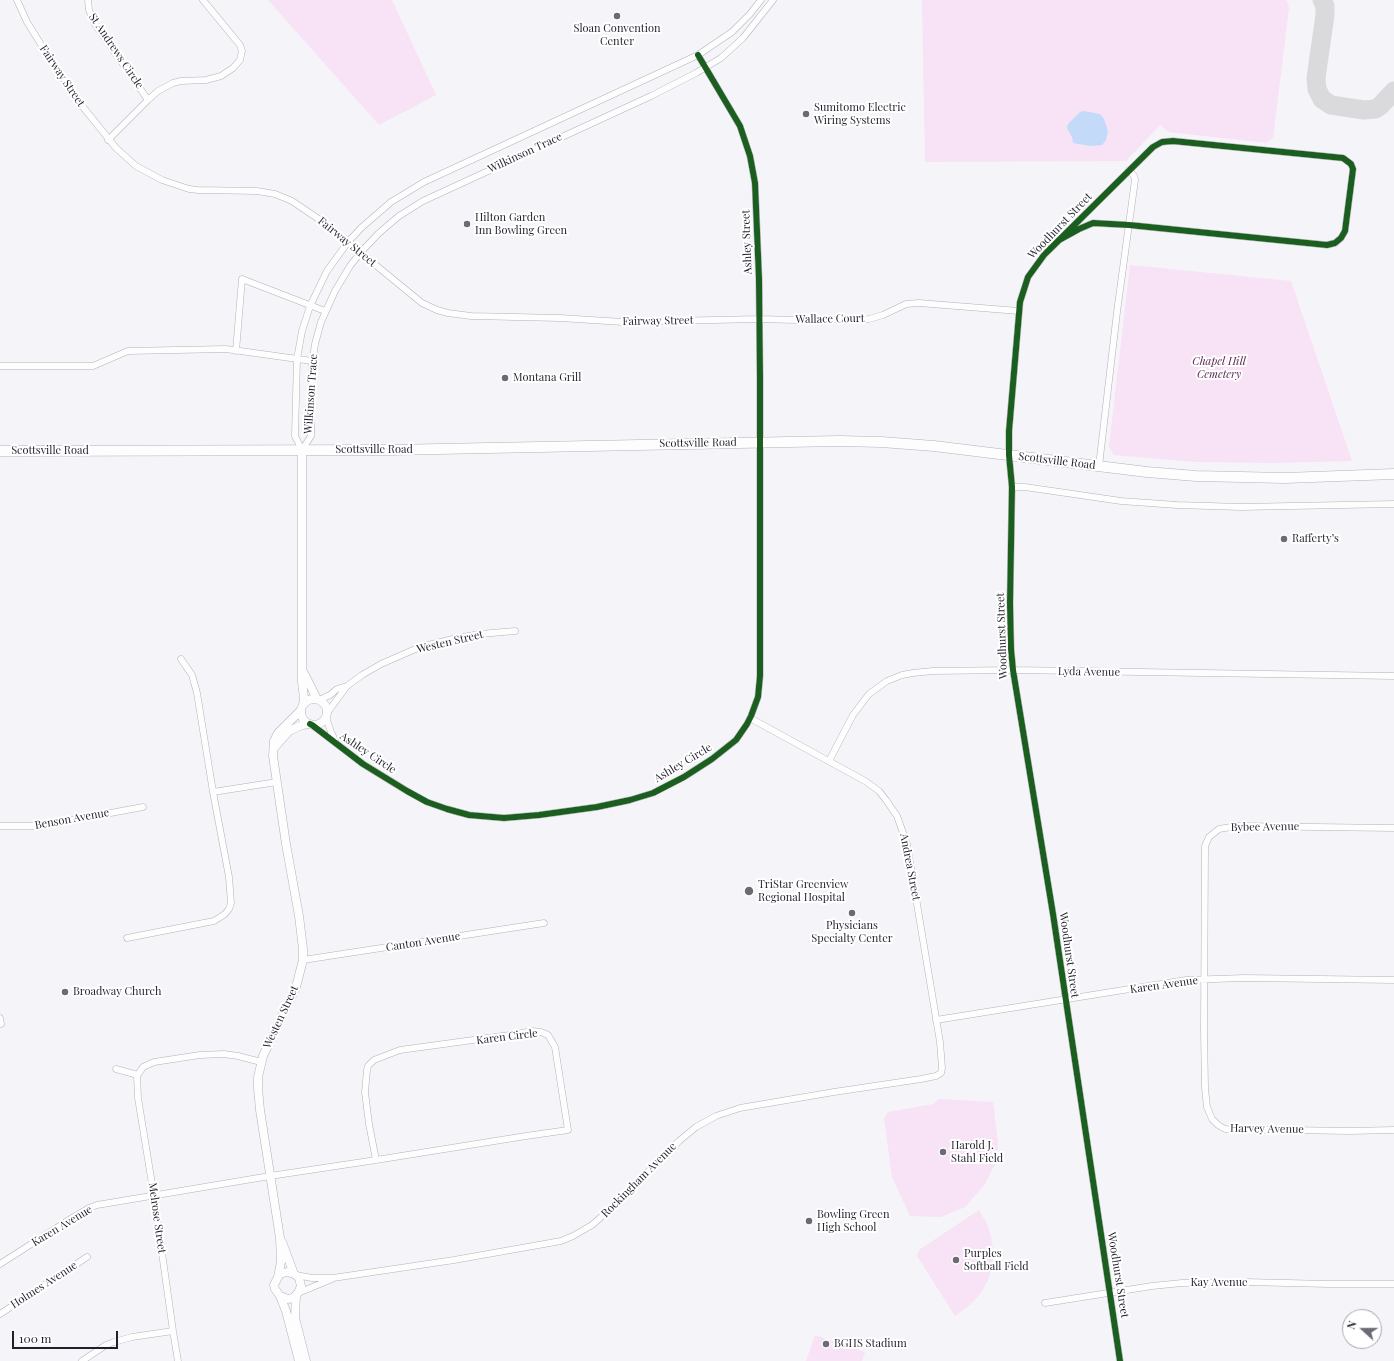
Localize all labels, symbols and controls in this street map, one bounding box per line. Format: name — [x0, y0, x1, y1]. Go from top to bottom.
street label: St Andrews Circle — [86, 11, 146, 91]
marker: Sloan Convention Center — [612, 11, 622, 21]
place label: Sloan Convention Center — [574, 22, 660, 48]
street label: Fairway Street — [37, 43, 87, 109]
place label: Sumitomo Electric Wiring Systems — [814, 101, 906, 127]
marker: Sumitomo Electric Wiring Systems — [801, 109, 811, 119]
street label: Wilkinson Trace — [486, 130, 564, 176]
street label: Woodhurst Street — [1025, 190, 1095, 262]
street label: Ashley Street — [739, 209, 755, 275]
place label: Hilton Garden Inn Bowling Green — [475, 211, 567, 237]
street label: Fairway Street — [315, 214, 379, 270]
marker: Hilton Garden Inn Bowling Green — [462, 219, 472, 229]
street label: Wallace Court — [795, 312, 865, 326]
street label: Fairway Street — [622, 314, 694, 328]
street label: Wilkinson Trace — [302, 354, 320, 434]
park label: Chapel Hill Cemetery — [1192, 355, 1246, 381]
place label: Montana Grill — [513, 371, 581, 385]
marker: Montana Grill — [500, 373, 510, 383]
street label: Scottsville Road — [659, 436, 737, 450]
street label: Scottsville Road — [335, 443, 413, 457]
street label: Scottsville Road — [11, 444, 89, 458]
street label: Scottsville Road — [1018, 450, 1096, 472]
place label: Rafferty’s — [1292, 532, 1339, 546]
marker: Rafferty’s — [1279, 534, 1289, 544]
street label: Woodhurst Street — [994, 593, 1010, 679]
street label: Westen Street — [415, 628, 485, 656]
street label: Lyda Avenue — [1058, 665, 1120, 679]
street label: Ashley Circle — [338, 729, 398, 777]
street label: Ashley Circle — [652, 741, 714, 785]
street label: Benson Avenue — [34, 806, 110, 832]
street label: Bybee Avenue — [1231, 820, 1299, 834]
street label: Andrea Street — [897, 832, 923, 902]
place label: TriStar Greenview Regional Hospital — [758, 878, 848, 904]
marker: TriStar Greenview Regional Hospital — [743, 885, 755, 897]
marker: Physicians Specialty Center — [847, 908, 857, 918]
street label: Woodhurst Street — [1056, 911, 1082, 999]
place label: Physicians Specialty Center — [811, 919, 893, 945]
street label: Canton Avenue — [385, 930, 461, 954]
street label: Karen Avenue — [1129, 974, 1199, 996]
street label: Westen Street — [261, 983, 301, 1051]
place label: Broadway Church — [73, 985, 161, 999]
marker: Broadway Church — [60, 987, 70, 997]
street label: Karen Circle — [476, 1027, 538, 1047]
street label: Harvey Avenue — [1230, 1122, 1304, 1136]
place label: Harold J. Stahl Field — [951, 1139, 1003, 1165]
street label: Rockingham Avenue — [599, 1140, 679, 1220]
marker: Harold J. Stahl Field — [938, 1147, 948, 1157]
street label: Melrose Street — [145, 1182, 169, 1254]
street label: Karen Avenue — [29, 1203, 95, 1249]
place label: Bowling Green High School — [817, 1208, 889, 1234]
marker: Bowling Green High School — [804, 1216, 814, 1226]
street label: Woodhurst Street — [1105, 1231, 1131, 1319]
place label: Purples Softball Field — [964, 1247, 1029, 1273]
marker: Purples Softball Field — [951, 1255, 961, 1265]
street label: Holmes Avenue — [8, 1259, 80, 1311]
street label: Kay Avenue — [1190, 1276, 1248, 1290]
north arrow — [1342, 1309, 1382, 1349]
text: N — [1343, 1318, 1360, 1331]
scale bar — [14, 1323, 120, 1349]
text: 100 m — [19, 1330, 51, 1346]
place label: BGHS Stadium — [834, 1337, 907, 1351]
marker: BGHS Stadium — [821, 1339, 831, 1349]

